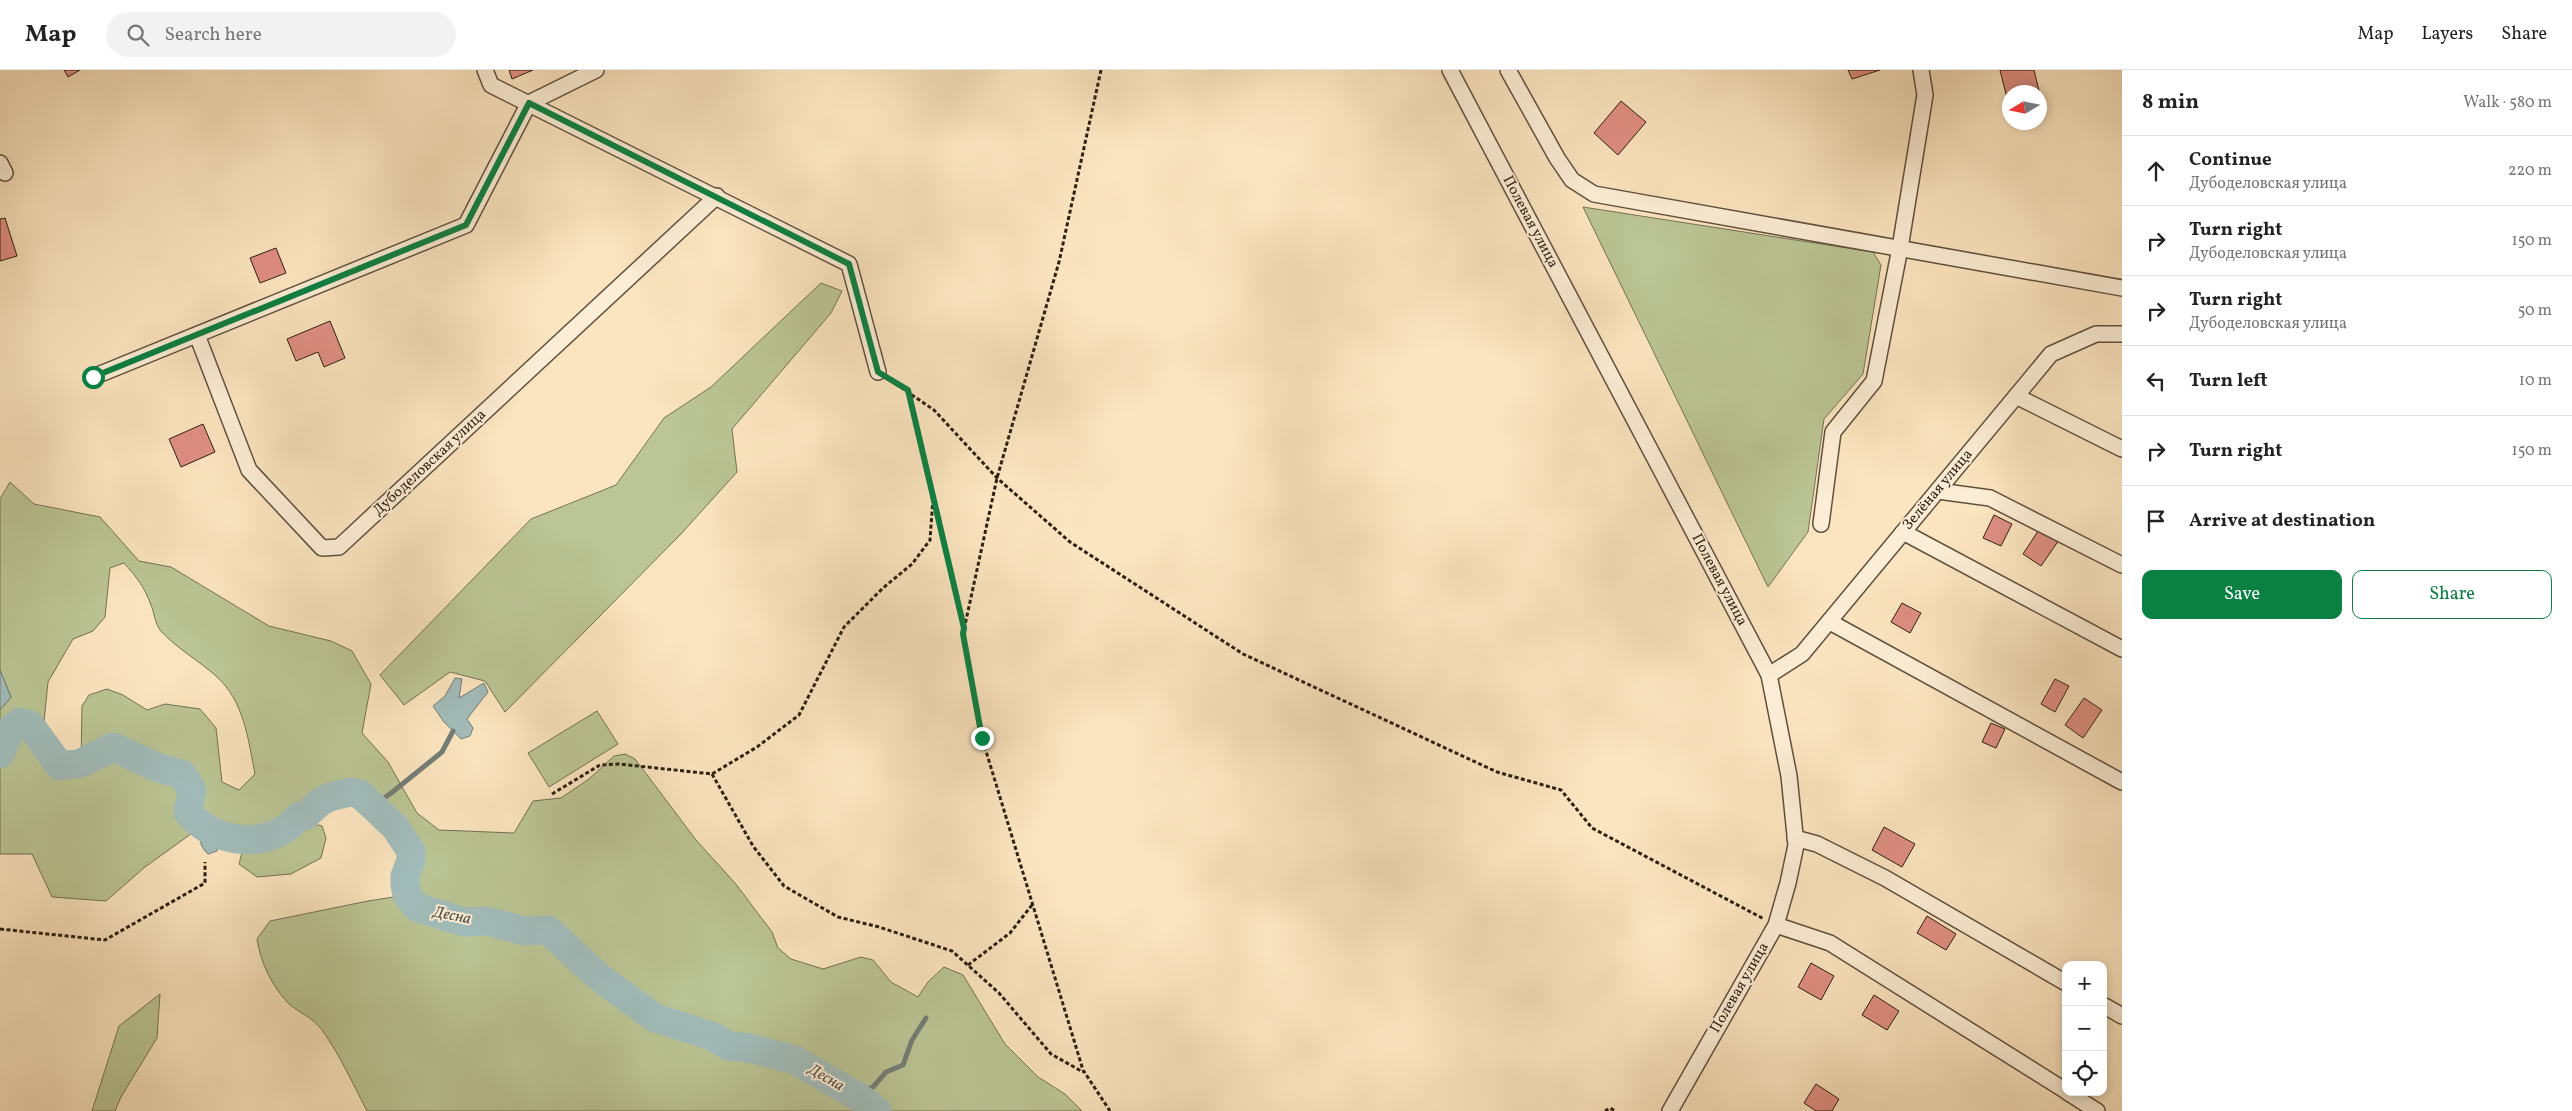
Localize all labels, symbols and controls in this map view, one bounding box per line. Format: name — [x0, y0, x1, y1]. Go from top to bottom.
search box — [106, 12, 456, 57]
text: Map — [25, 18, 76, 52]
icon: search — [124, 21, 152, 49]
text: Search here — [164, 22, 262, 48]
text: Map — [2357, 22, 2393, 47]
text: Layers — [2421, 22, 2473, 47]
text: Share — [2501, 22, 2547, 47]
north arrow — [2002, 85, 2047, 130]
text: 8 min — [2142, 88, 2199, 117]
text: Walk · 580 m — [2463, 92, 2552, 114]
text: Continue — [2189, 147, 2272, 173]
icon: ahead — [2142, 157, 2170, 185]
text: 220 m — [2508, 160, 2552, 182]
street label: Полевая улица — [1497, 172, 1563, 272]
text: Дубоделовская улица — [2189, 173, 2347, 195]
text: Turn right — [2189, 217, 2282, 243]
icon: right — [2142, 227, 2170, 255]
text: 150 m — [2511, 230, 2552, 252]
text: Дубоделовская улица — [2189, 243, 2347, 265]
text: Turn right — [2189, 287, 2282, 313]
icon: right — [2142, 297, 2170, 325]
text: 50 m — [2518, 300, 2552, 322]
text: Дубоделовская улица — [2189, 313, 2347, 335]
route start — [82, 366, 105, 389]
icon: left — [2142, 367, 2170, 395]
text: Turn left — [2189, 368, 2268, 394]
text: 10 m — [2519, 370, 2552, 392]
street label: Дубоделовская улица — [369, 405, 491, 521]
icon: right — [2142, 437, 2170, 465]
text: Turn right — [2189, 438, 2282, 464]
text: 150 m — [2511, 440, 2552, 462]
street label: Зелёная улица — [1898, 445, 1978, 535]
icon: arrive — [2142, 507, 2170, 535]
text: Arrive at destination — [2189, 508, 2375, 534]
street label: Полевая улица — [1686, 530, 1752, 630]
button: Save — [2142, 570, 2342, 619]
button: Share — [2352, 570, 2552, 619]
route end — [971, 727, 994, 750]
water label: Десна — [430, 901, 473, 931]
street label: Полевая улица — [1706, 939, 1774, 1037]
map controls — [2062, 961, 2107, 1096]
button: + — [2062, 961, 2107, 1006]
button: − — [2062, 1006, 2107, 1051]
button: locate — [2062, 1051, 2107, 1096]
water label: Десна — [803, 1058, 848, 1097]

